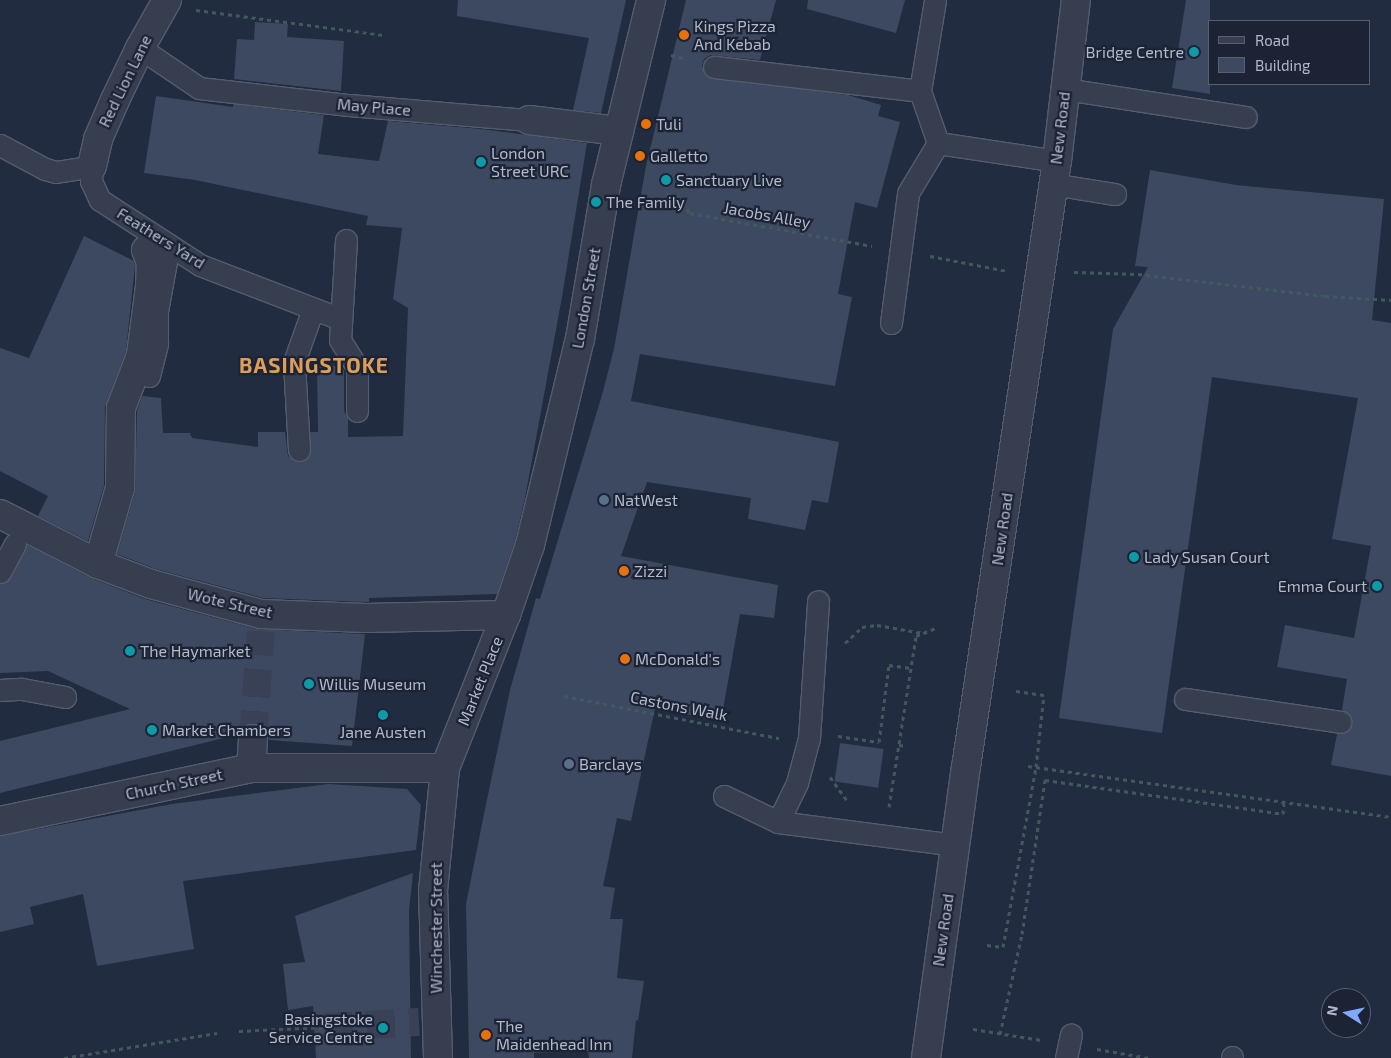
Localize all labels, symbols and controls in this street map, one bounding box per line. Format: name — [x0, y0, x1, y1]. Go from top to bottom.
place label: Kings Pizza And Kebab — [694, 16, 776, 54]
legend — [1208, 20, 1371, 85]
marker: Kings Pizza And Kebab — [678, 29, 690, 41]
text: Road — [1255, 31, 1290, 49]
street label: Red Lion Lane — [94, 32, 156, 130]
place label: Bridge Centre — [1086, 42, 1184, 62]
marker: Bridge Centre — [1188, 46, 1200, 58]
text: Building — [1255, 56, 1310, 74]
street label: New Road — [1046, 90, 1074, 166]
street label: May Place — [336, 94, 412, 120]
place label: Tuli — [656, 114, 682, 134]
marker: Tuli — [640, 118, 652, 130]
place label: London Street URC — [491, 143, 569, 181]
place label: Galletto — [650, 146, 708, 166]
marker: Galletto — [634, 150, 646, 162]
marker: London Street URC — [475, 156, 487, 168]
place label: Sanctuary Live — [676, 170, 782, 190]
marker: Sanctuary Live — [660, 174, 672, 186]
place label: The Family — [606, 192, 685, 212]
marker: The Family — [590, 196, 602, 208]
street label: Jacobs Alley — [722, 198, 812, 232]
street label: Feathers Yard — [113, 203, 209, 273]
street label: London Street — [568, 246, 604, 350]
district label: BASINGSTOKE — [238, 352, 390, 378]
place label: NatWest — [614, 490, 678, 510]
street label: New Road — [987, 491, 1017, 567]
marker: NatWest — [598, 494, 610, 506]
place label: Lady Susan Court — [1144, 547, 1270, 567]
marker: Lady Susan Court — [1128, 551, 1140, 563]
place label: Zizzi — [634, 561, 667, 581]
marker: Zizzi — [618, 565, 630, 577]
place label: Emma Court — [1278, 576, 1367, 596]
marker: Emma Court — [1371, 580, 1383, 592]
street label: Wote Street — [186, 584, 274, 622]
street label: Market Place — [453, 634, 507, 728]
place label: The Haymarket — [140, 641, 250, 661]
marker: The Haymarket — [124, 645, 136, 657]
place label: McDonald's — [635, 649, 720, 669]
marker: McDonald's — [619, 653, 631, 665]
place label: Willis Museum — [319, 674, 426, 694]
marker: Willis Museum — [303, 678, 315, 690]
street label: Castons Walk — [629, 687, 729, 725]
marker: Jane Austen — [377, 709, 389, 721]
place label: Market Chambers — [162, 720, 291, 740]
place label: Jane Austen — [340, 722, 426, 742]
marker: Market Chambers — [146, 724, 158, 736]
place label: Barclays — [579, 754, 642, 774]
marker: Barclays — [563, 758, 575, 770]
street label: Church Street — [124, 764, 224, 804]
street label: Winchester Street — [426, 862, 446, 994]
street label: New Road — [928, 892, 958, 968]
north arrow — [1321, 988, 1371, 1038]
text: N — [1322, 1004, 1341, 1017]
place label: Basingstoke Service Centre — [269, 1009, 373, 1047]
place label: The Maidenhead Inn — [496, 1016, 612, 1054]
marker: Basingstoke Service Centre — [377, 1022, 389, 1034]
marker: The Maidenhead Inn — [480, 1029, 492, 1041]

